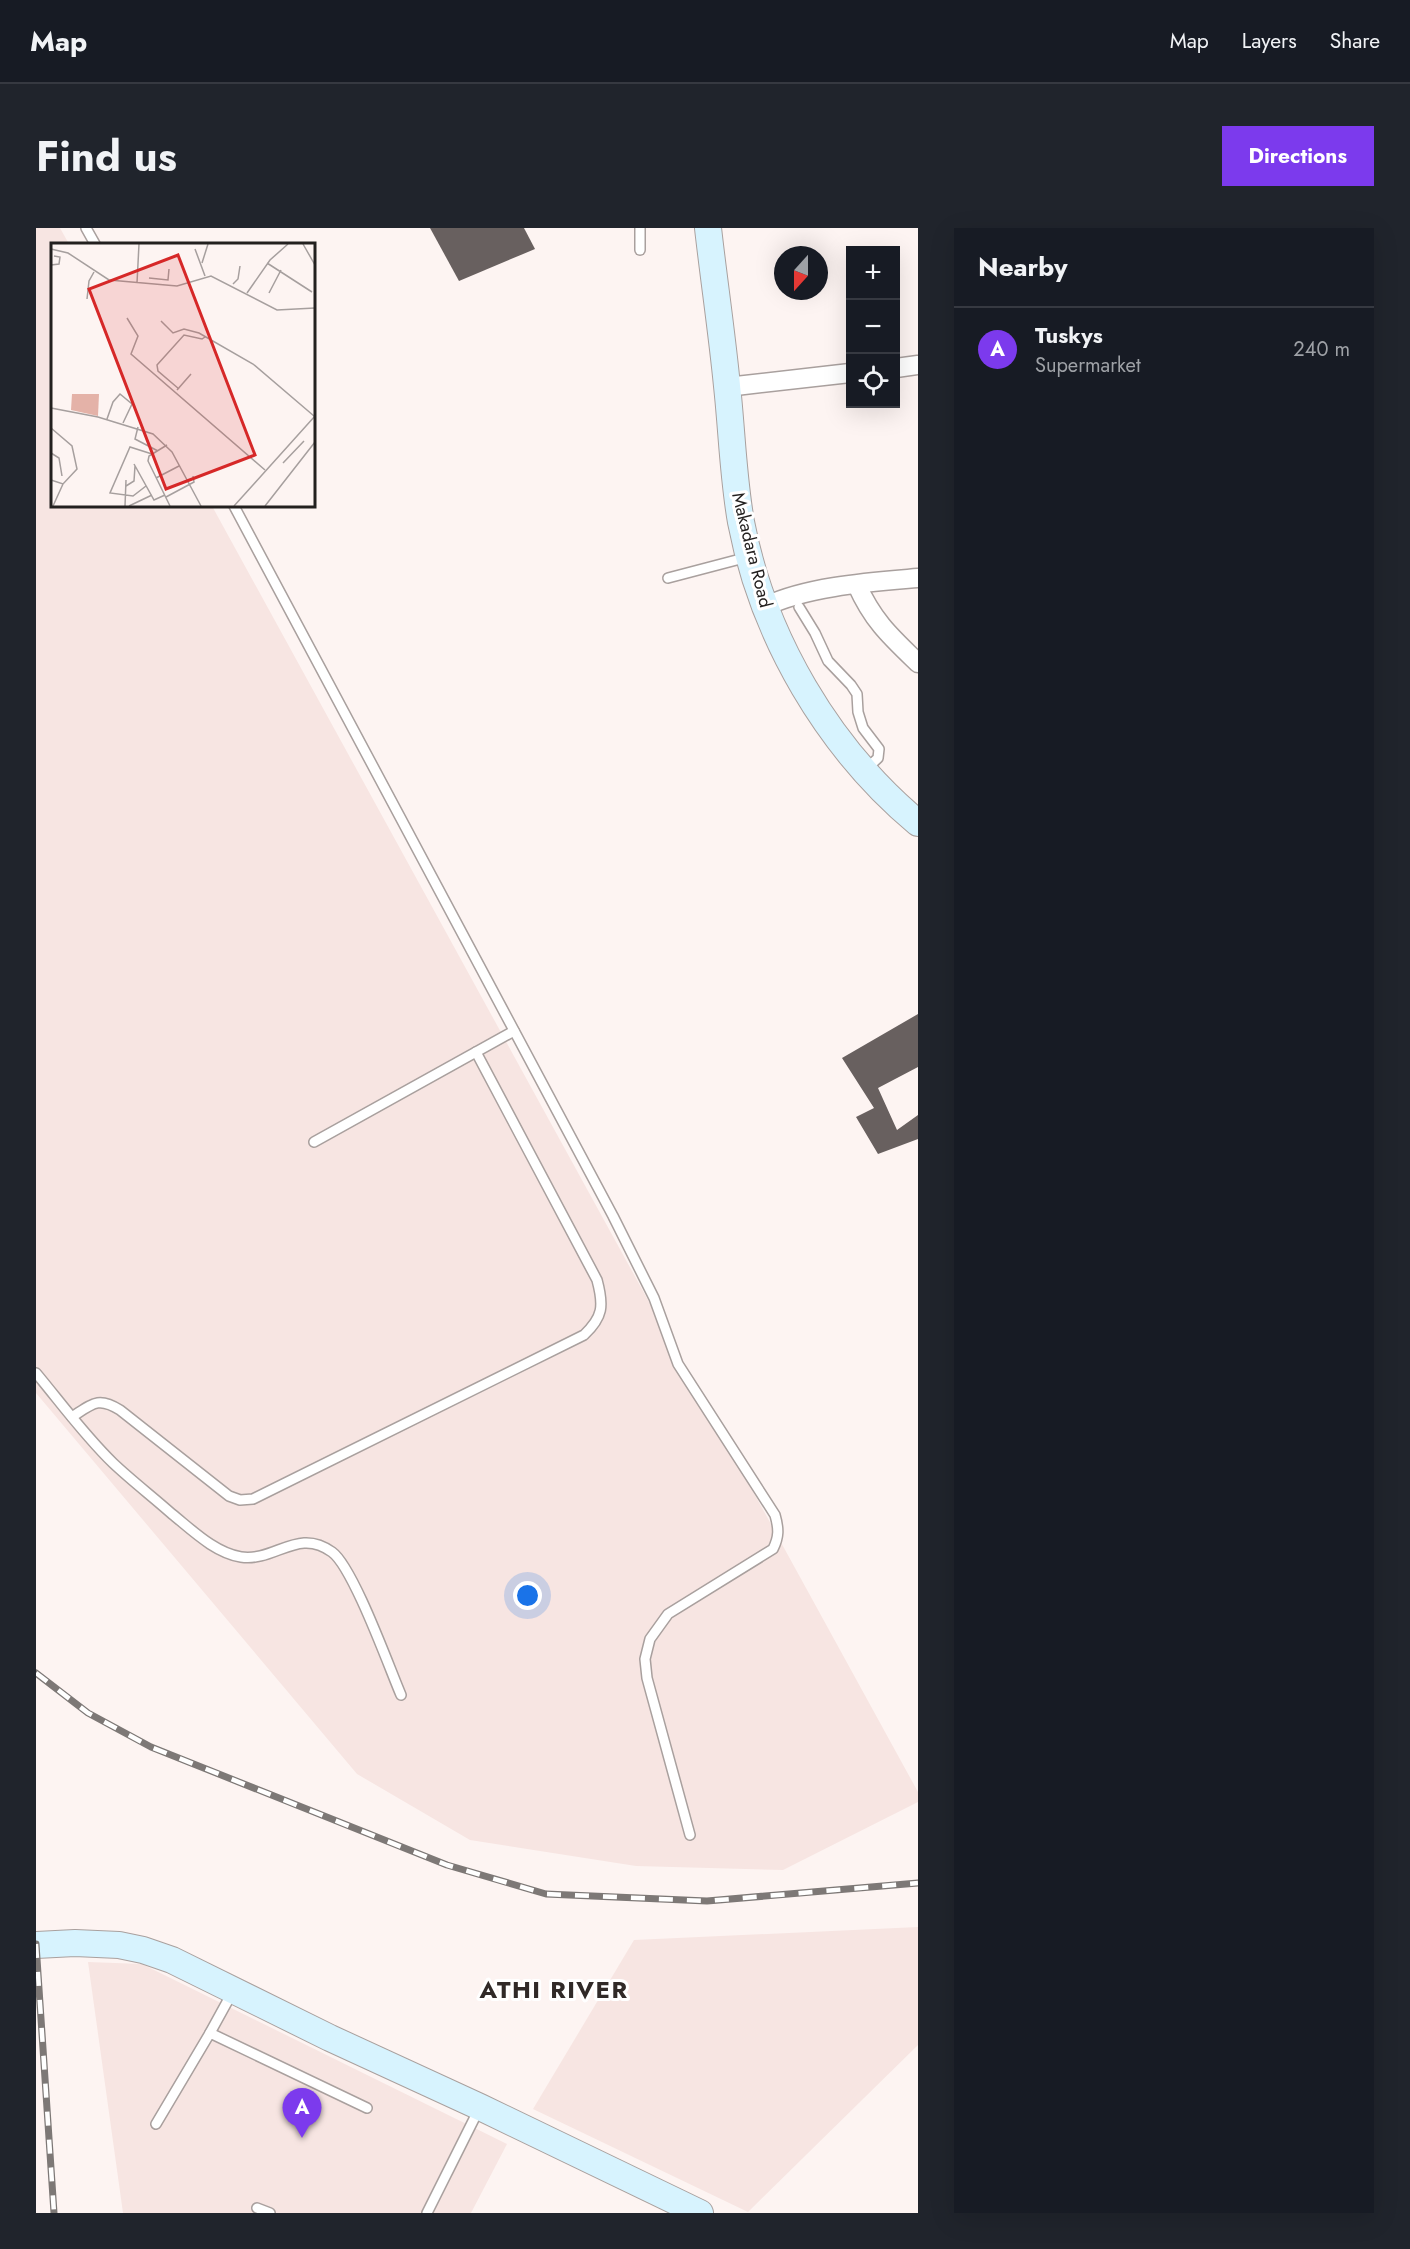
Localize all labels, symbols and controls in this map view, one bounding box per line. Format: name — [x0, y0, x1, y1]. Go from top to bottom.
text: Map — [30, 21, 87, 62]
text: Map — [1170, 26, 1209, 56]
text: Layers — [1242, 26, 1297, 56]
text: Share — [1330, 26, 1380, 56]
text: Find us — [36, 126, 177, 187]
button: Directions — [1222, 126, 1374, 186]
inset map — [51, 243, 315, 507]
north arrow — [774, 246, 828, 300]
map controls — [846, 246, 900, 408]
button: + — [846, 246, 900, 300]
text: Nearby — [978, 248, 1067, 286]
button: − — [846, 300, 900, 354]
text: Tuskys — [1035, 319, 1103, 351]
text: A — [990, 335, 1005, 364]
text: 240 m — [1293, 335, 1350, 364]
text: Supermarket — [1035, 351, 1141, 380]
button: locate — [846, 354, 900, 408]
street label: Makadara Road — [725, 490, 779, 610]
your location — [513, 1581, 542, 1610]
district label: ATHI RIVER — [478, 1972, 629, 2007]
pin: A — [282, 2088, 322, 2138]

